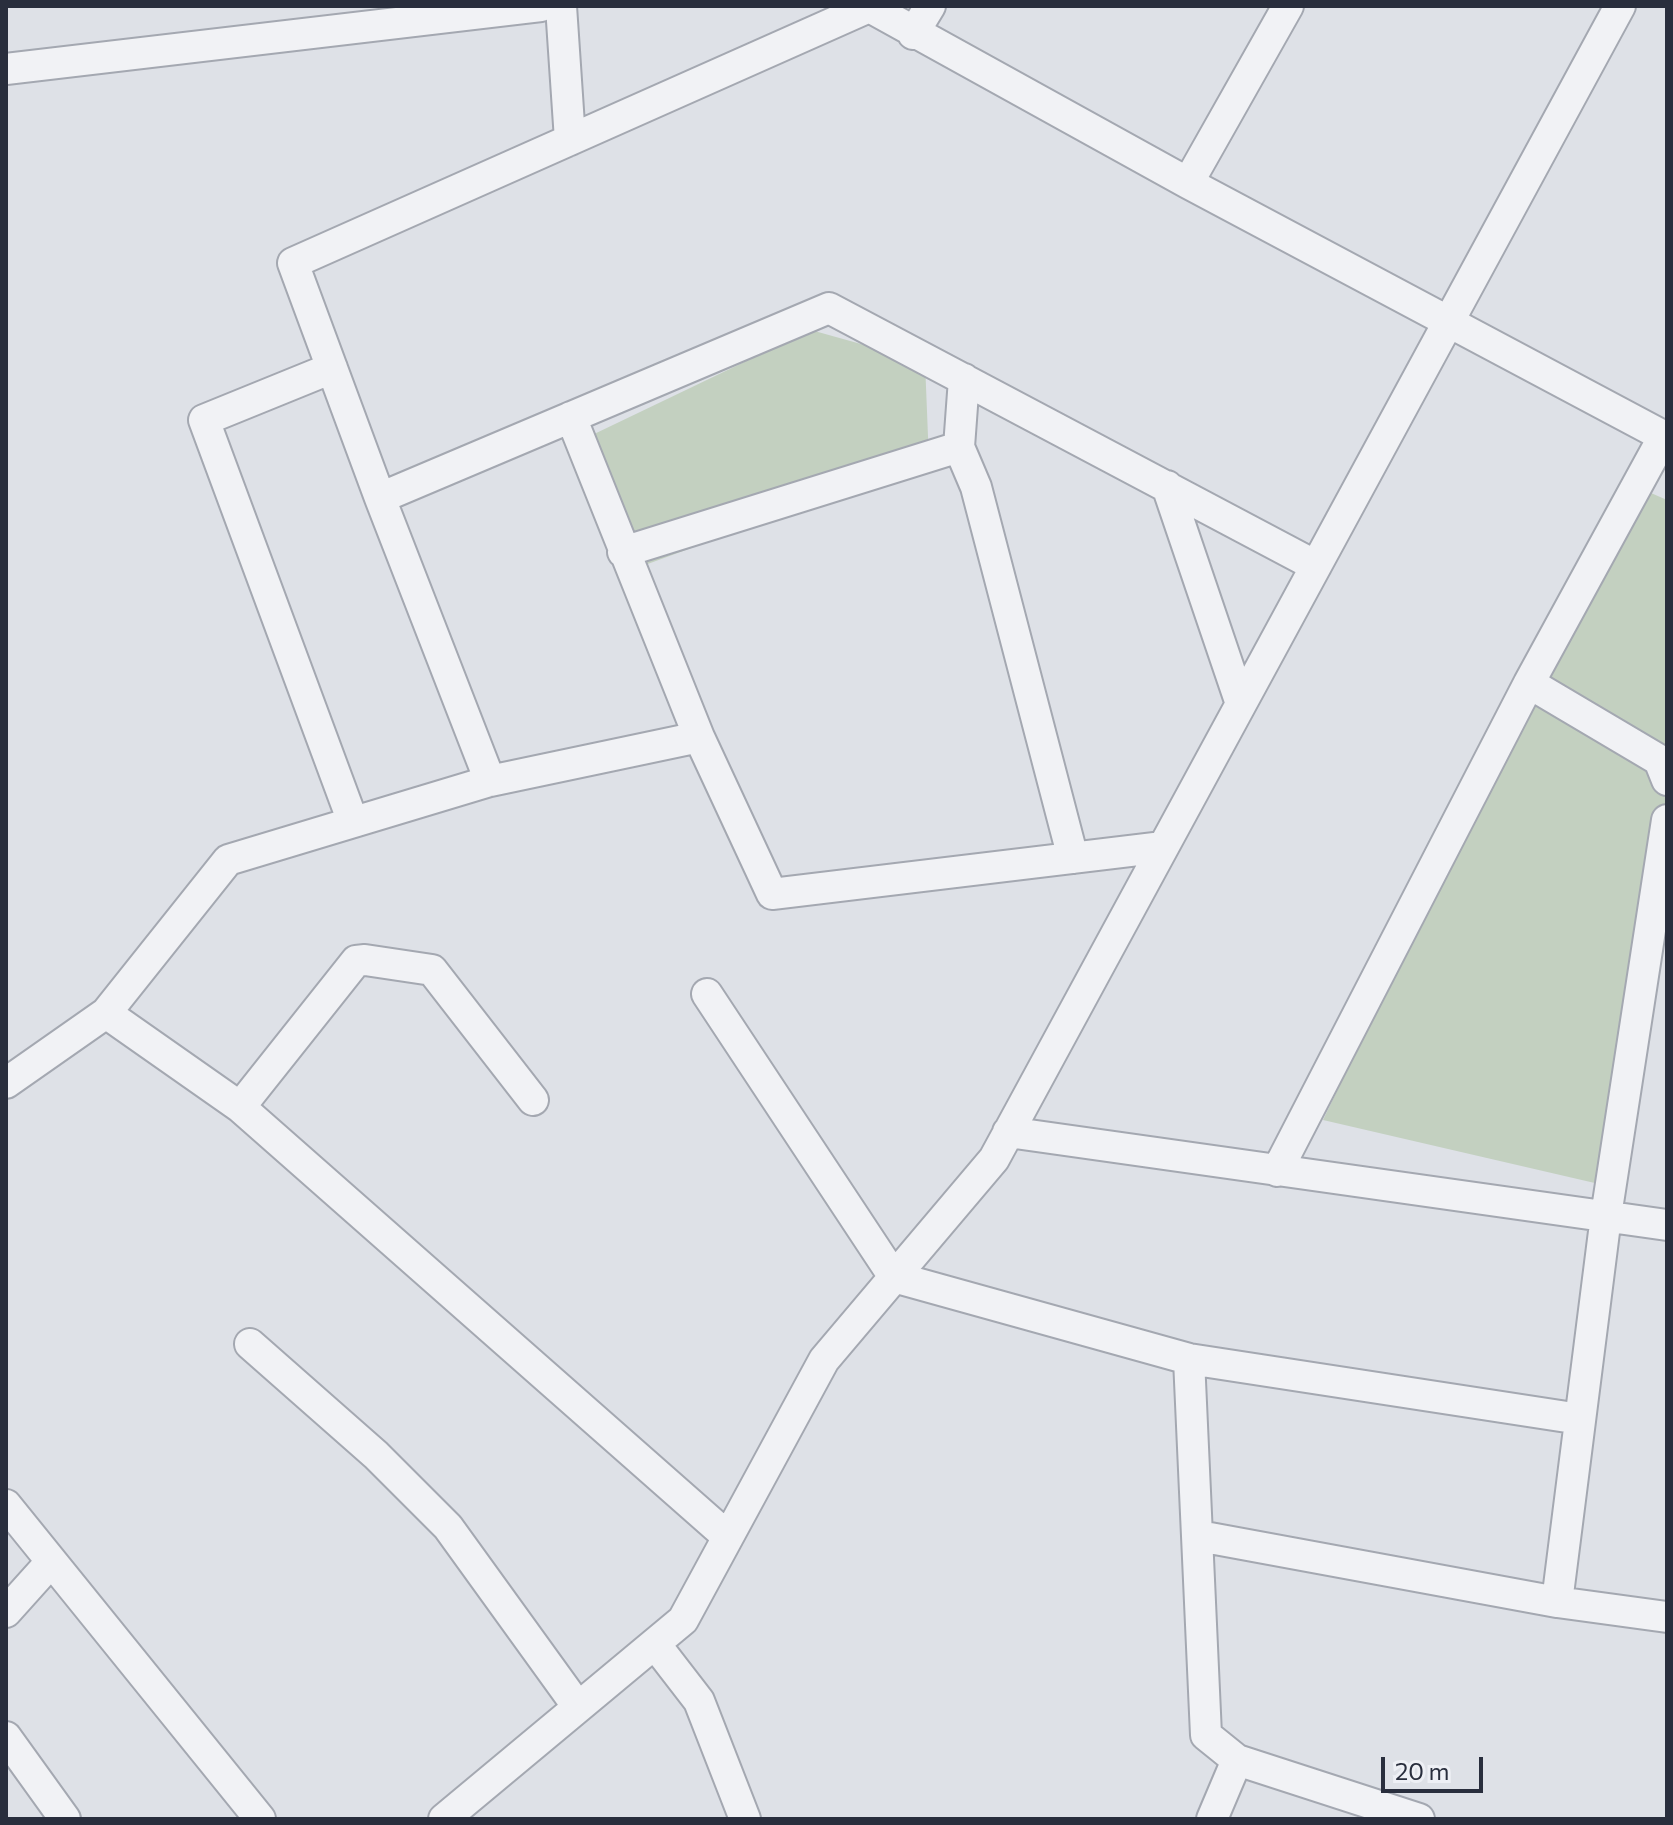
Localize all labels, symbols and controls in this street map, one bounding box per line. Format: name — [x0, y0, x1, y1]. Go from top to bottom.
scale bar — [1385, 1741, 1487, 1791]
text: 20 m — [1395, 1756, 1449, 1785]

